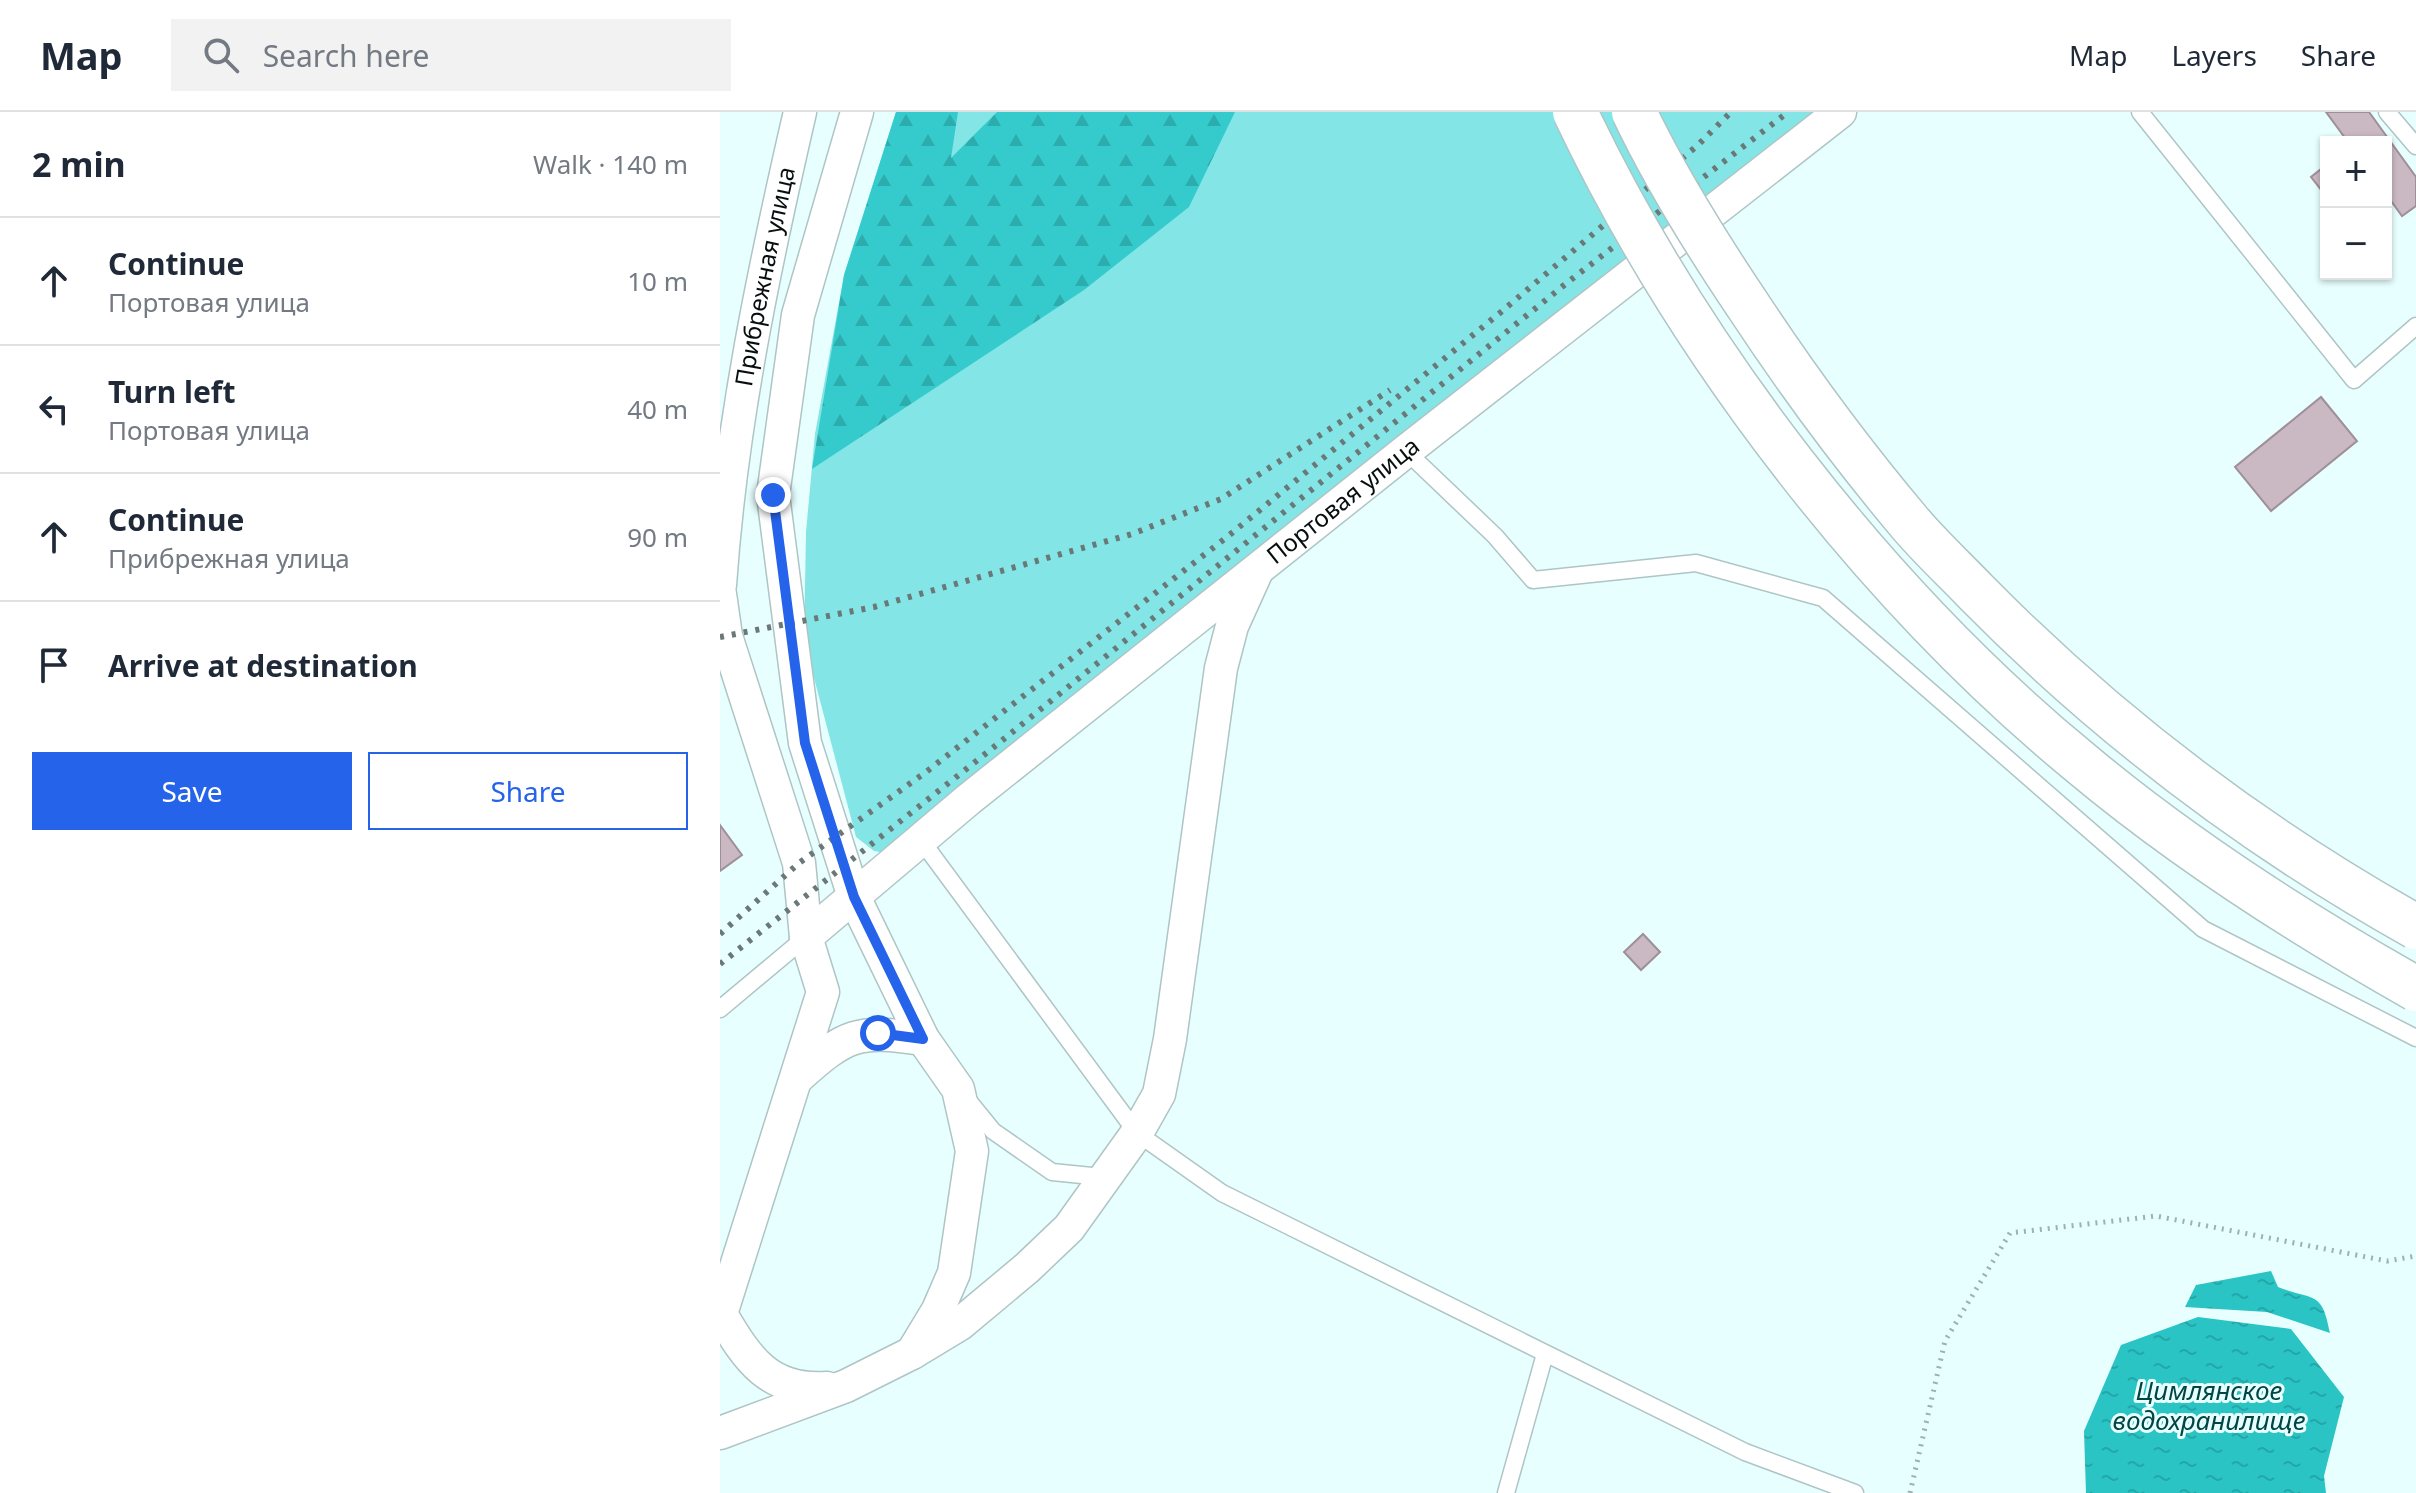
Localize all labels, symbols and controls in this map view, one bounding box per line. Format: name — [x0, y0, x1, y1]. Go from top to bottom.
search box — [171, 19, 731, 91]
text: Map — [40, 29, 123, 81]
icon: search — [199, 33, 243, 77]
text: Search here — [263, 35, 430, 76]
text: Map — [2069, 36, 2127, 74]
text: Layers — [2171, 36, 2257, 74]
text: Share — [2301, 36, 2376, 74]
map controls — [2320, 136, 2392, 280]
button: + — [2320, 136, 2392, 208]
text: 2 min — [32, 141, 126, 187]
text: Walk · 140 m — [533, 146, 688, 182]
street label: Прибрежная улица — [726, 163, 802, 389]
button: − — [2320, 208, 2392, 280]
text: Continue — [108, 243, 244, 284]
icon: ahead — [32, 259, 76, 303]
text: 10 m — [627, 263, 688, 299]
text: Портовая улица — [108, 284, 310, 320]
text: Turn left — [108, 371, 236, 412]
icon: left — [32, 387, 76, 431]
text: 40 m — [627, 391, 688, 427]
text: Портовая улица — [108, 412, 310, 448]
street label: Портовая улица — [1259, 429, 1426, 571]
route end — [755, 477, 791, 513]
text: Continue — [108, 499, 244, 540]
icon: ahead — [32, 515, 76, 559]
text: 90 m — [627, 519, 688, 555]
text: Прибрежная улица — [108, 540, 350, 576]
icon: arrive — [32, 643, 76, 687]
text: Arrive at destination — [108, 645, 418, 686]
button: Save — [32, 752, 352, 830]
button: Share — [368, 752, 688, 830]
route start — [860, 1015, 896, 1051]
water label: Цимлянское водохранилище — [2112, 1372, 2306, 1438]

